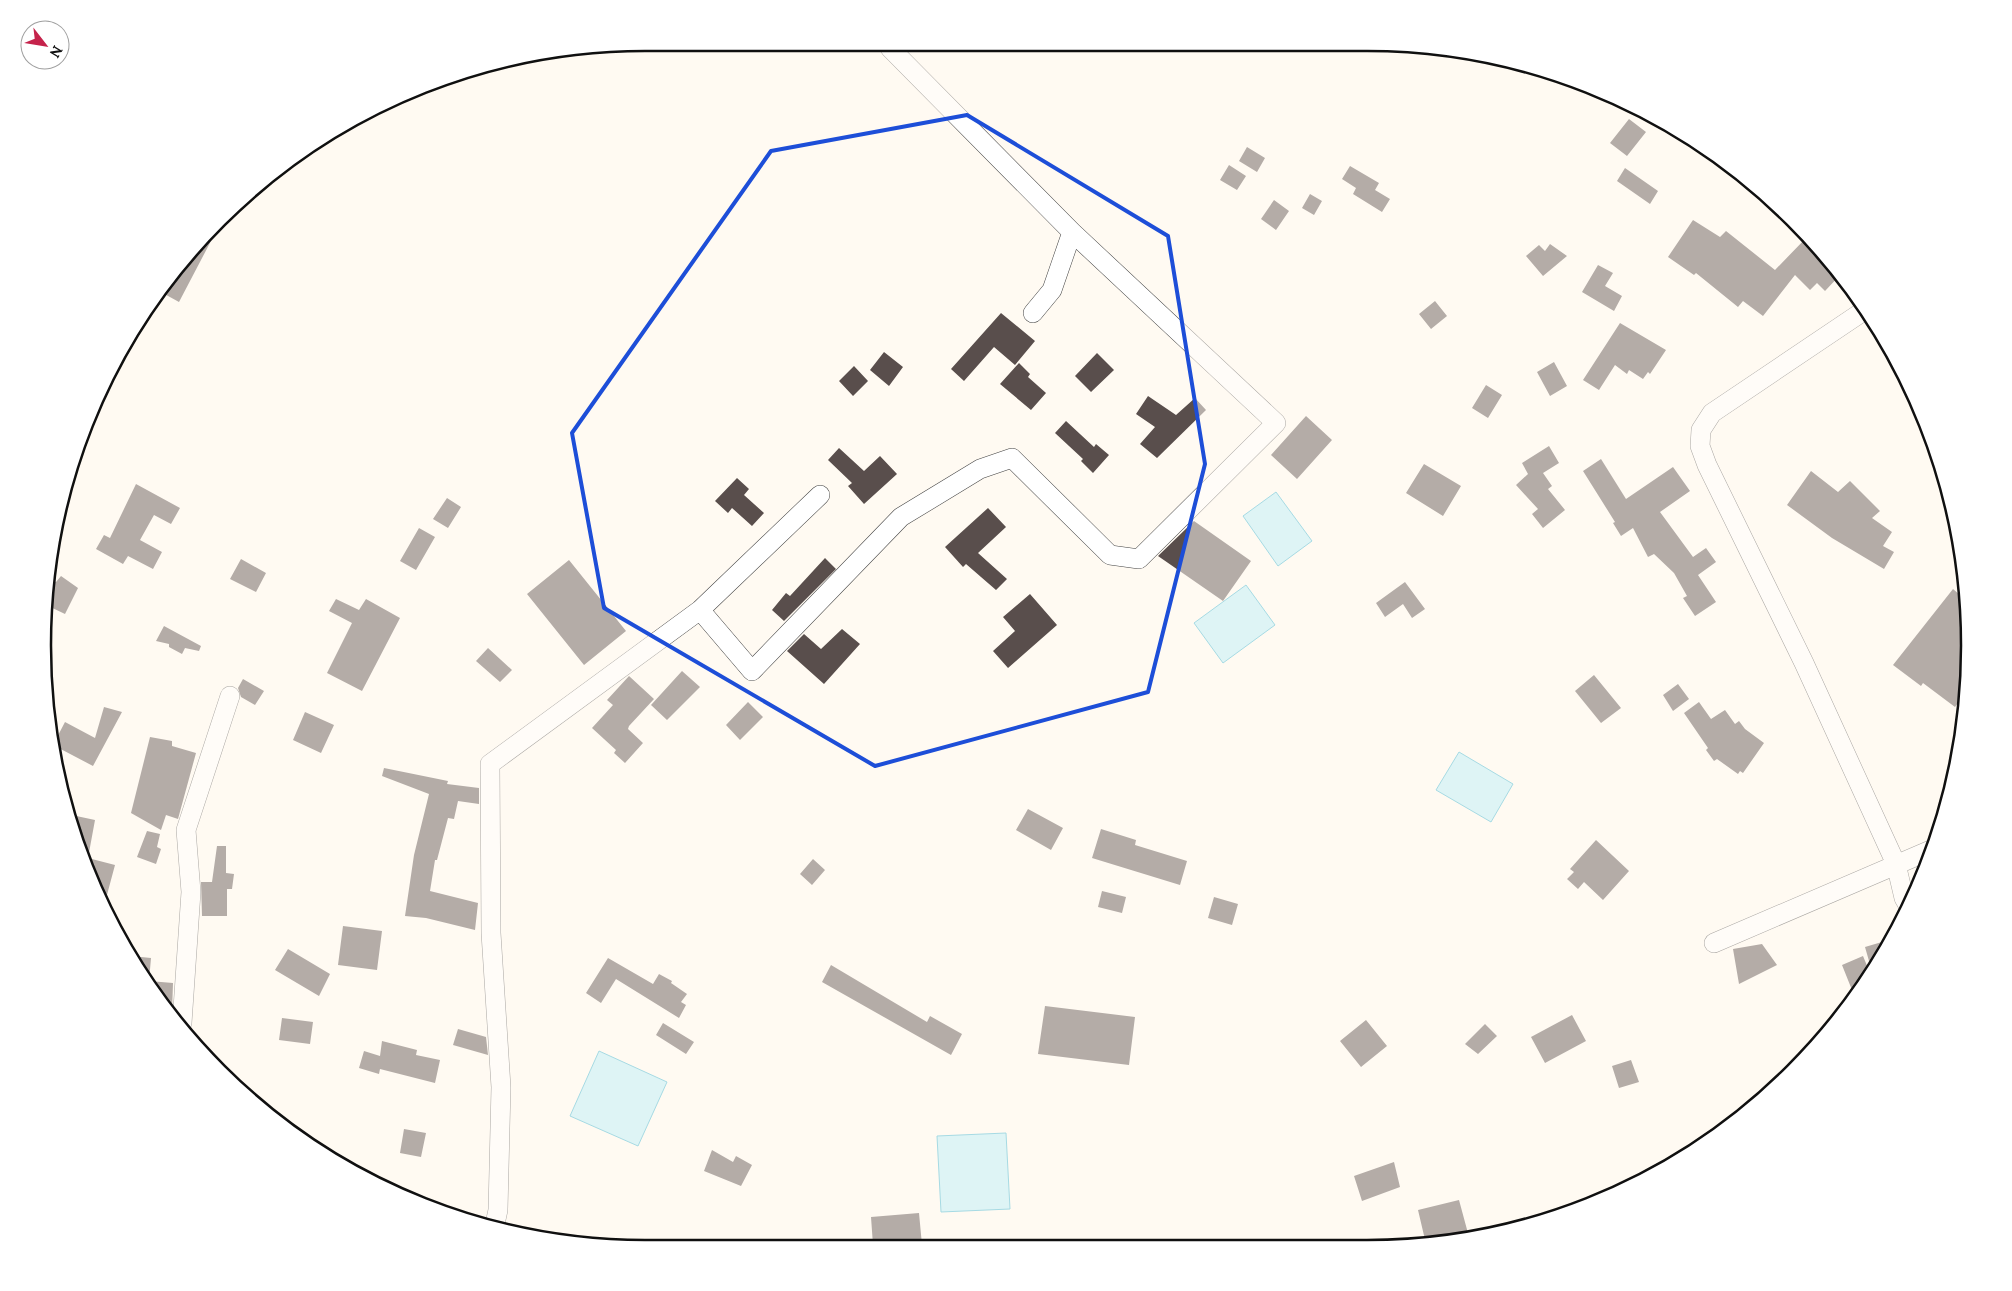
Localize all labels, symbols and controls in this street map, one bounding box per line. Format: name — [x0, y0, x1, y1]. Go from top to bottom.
north arrow — [20, 20, 70, 70]
text: N — [46, 42, 67, 61]

